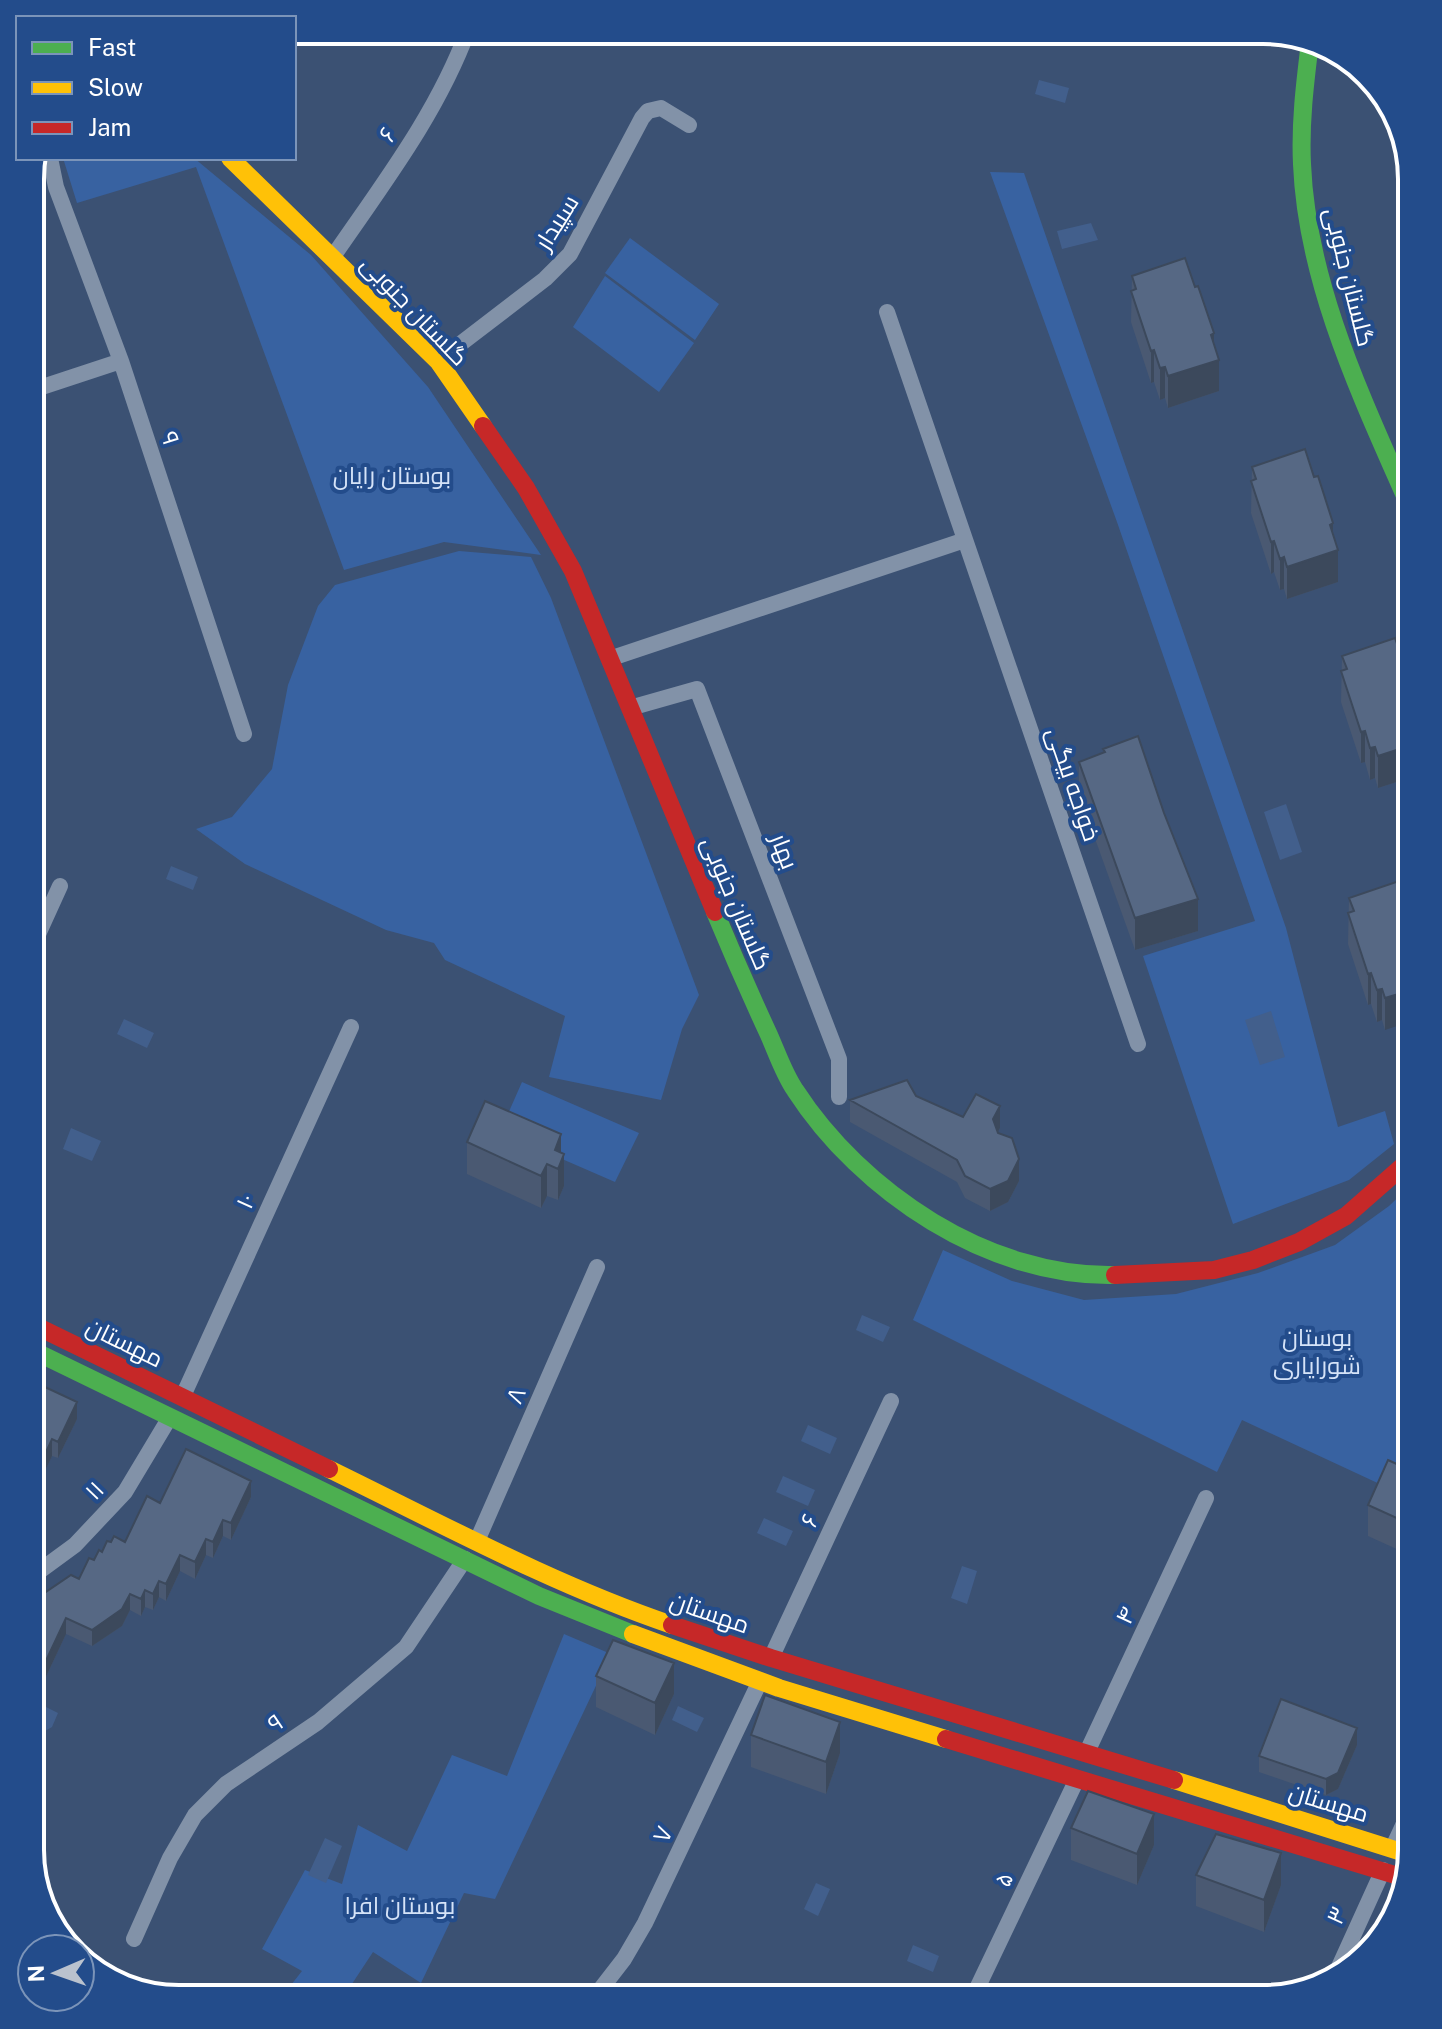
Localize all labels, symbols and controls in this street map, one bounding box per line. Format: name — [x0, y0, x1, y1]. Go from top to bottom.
legend — [16, 16, 296, 160]
text: Fast — [88, 33, 136, 61]
text: Slow — [88, 73, 143, 101]
text: Jam — [88, 113, 131, 141]
street label: ۶ — [372, 121, 402, 147]
street label: سپیدار — [527, 189, 585, 257]
street label: گلستان جنوبی — [1318, 205, 1381, 350]
street label: گلستان جنوبی — [355, 249, 474, 372]
street label: ۹ — [156, 428, 186, 448]
park label: بوستان رایان — [333, 461, 451, 490]
street label: خواجه بیگی — [1041, 723, 1107, 845]
street label: بهار — [764, 827, 804, 873]
street label: گلستان جنوبی — [695, 832, 778, 974]
street label: ۱۰ — [229, 1189, 261, 1213]
street label: مهستان — [82, 1311, 168, 1373]
park label: بوستان شورایاری — [1273, 1323, 1361, 1380]
street label: ۸ — [499, 1382, 531, 1408]
street label: ۱۱ — [79, 1475, 109, 1505]
street label: ۶ — [794, 1509, 824, 1531]
street label: مهستان — [666, 1585, 753, 1640]
street label: ۴ — [1109, 1602, 1141, 1628]
street label: ۹ — [262, 1707, 288, 1737]
street label: مهستان — [1285, 1777, 1372, 1828]
street label: ۷ — [646, 1821, 678, 1847]
street label: ۵ — [988, 1867, 1018, 1891]
park label: بوستان افرا — [345, 1891, 455, 1920]
street label: ۳ — [1320, 1902, 1352, 1928]
north arrow — [16, 1933, 96, 2013]
text: N — [23, 1965, 49, 1983]

